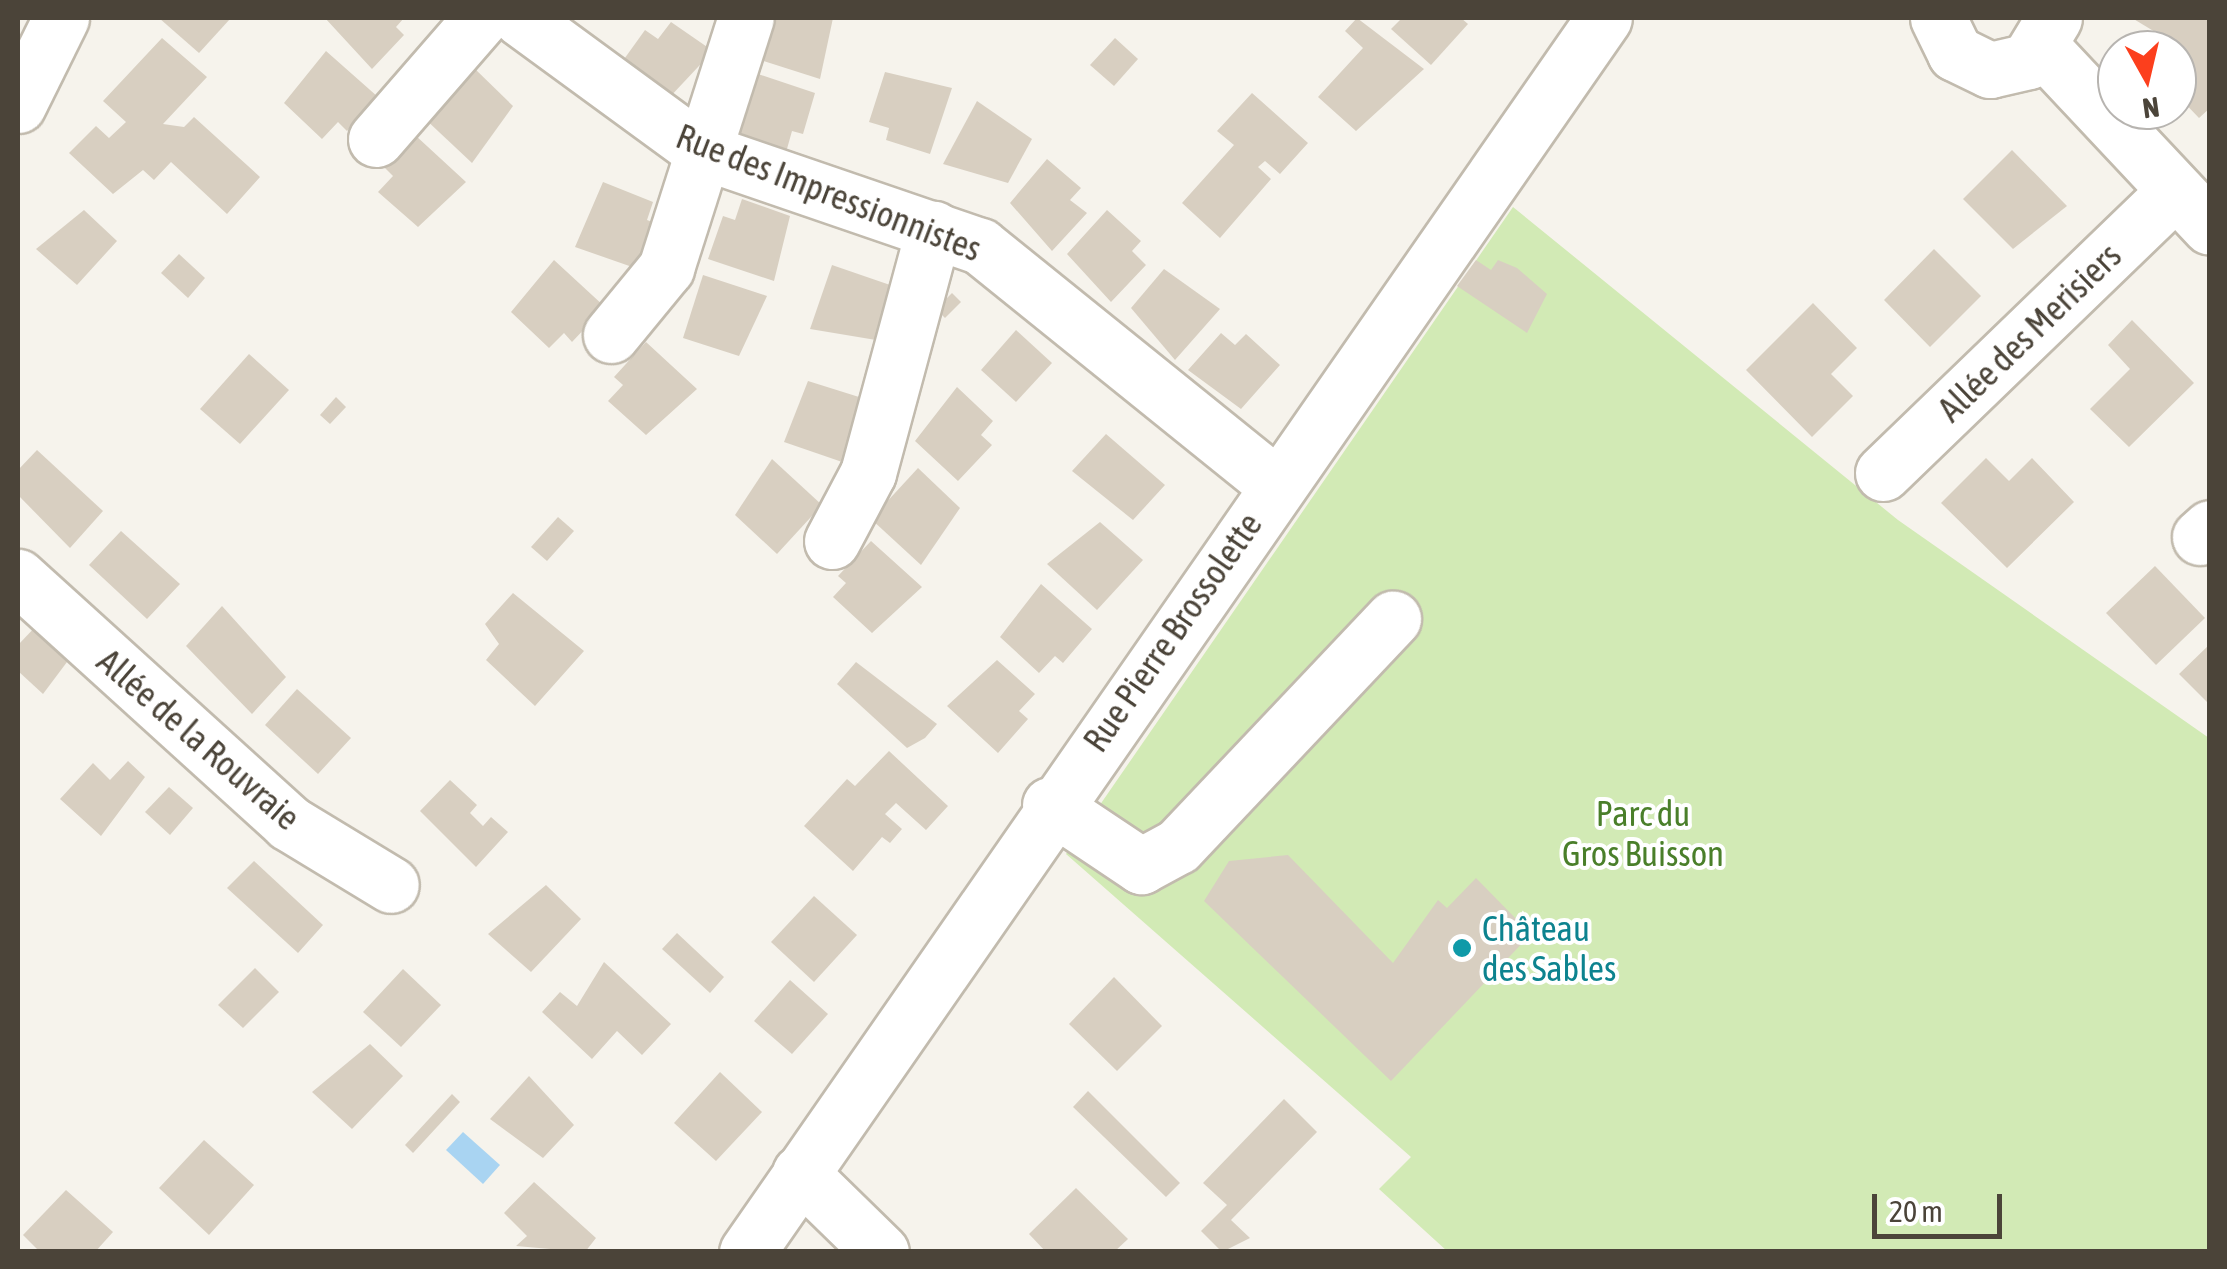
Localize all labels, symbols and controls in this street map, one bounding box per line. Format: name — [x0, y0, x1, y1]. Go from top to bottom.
north arrow — [2097, 30, 2197, 130]
text: N — [2140, 91, 2161, 125]
street label: Rue des Impressionnistes — [671, 114, 987, 270]
street label: Allée des Merisiers — [1929, 234, 2129, 430]
street label: Rue Pierre Brossolette — [1074, 505, 1270, 759]
street label: Allée de la Rouvraie — [89, 640, 309, 838]
park label: Parc du Gros Buisson — [1562, 792, 1724, 874]
place label: Château des Sables — [1482, 907, 1616, 989]
marker: Château des Sables — [1451, 937, 1473, 959]
scale bar — [1877, 1174, 2007, 1236]
text: 20 m — [1889, 1194, 1943, 1228]

